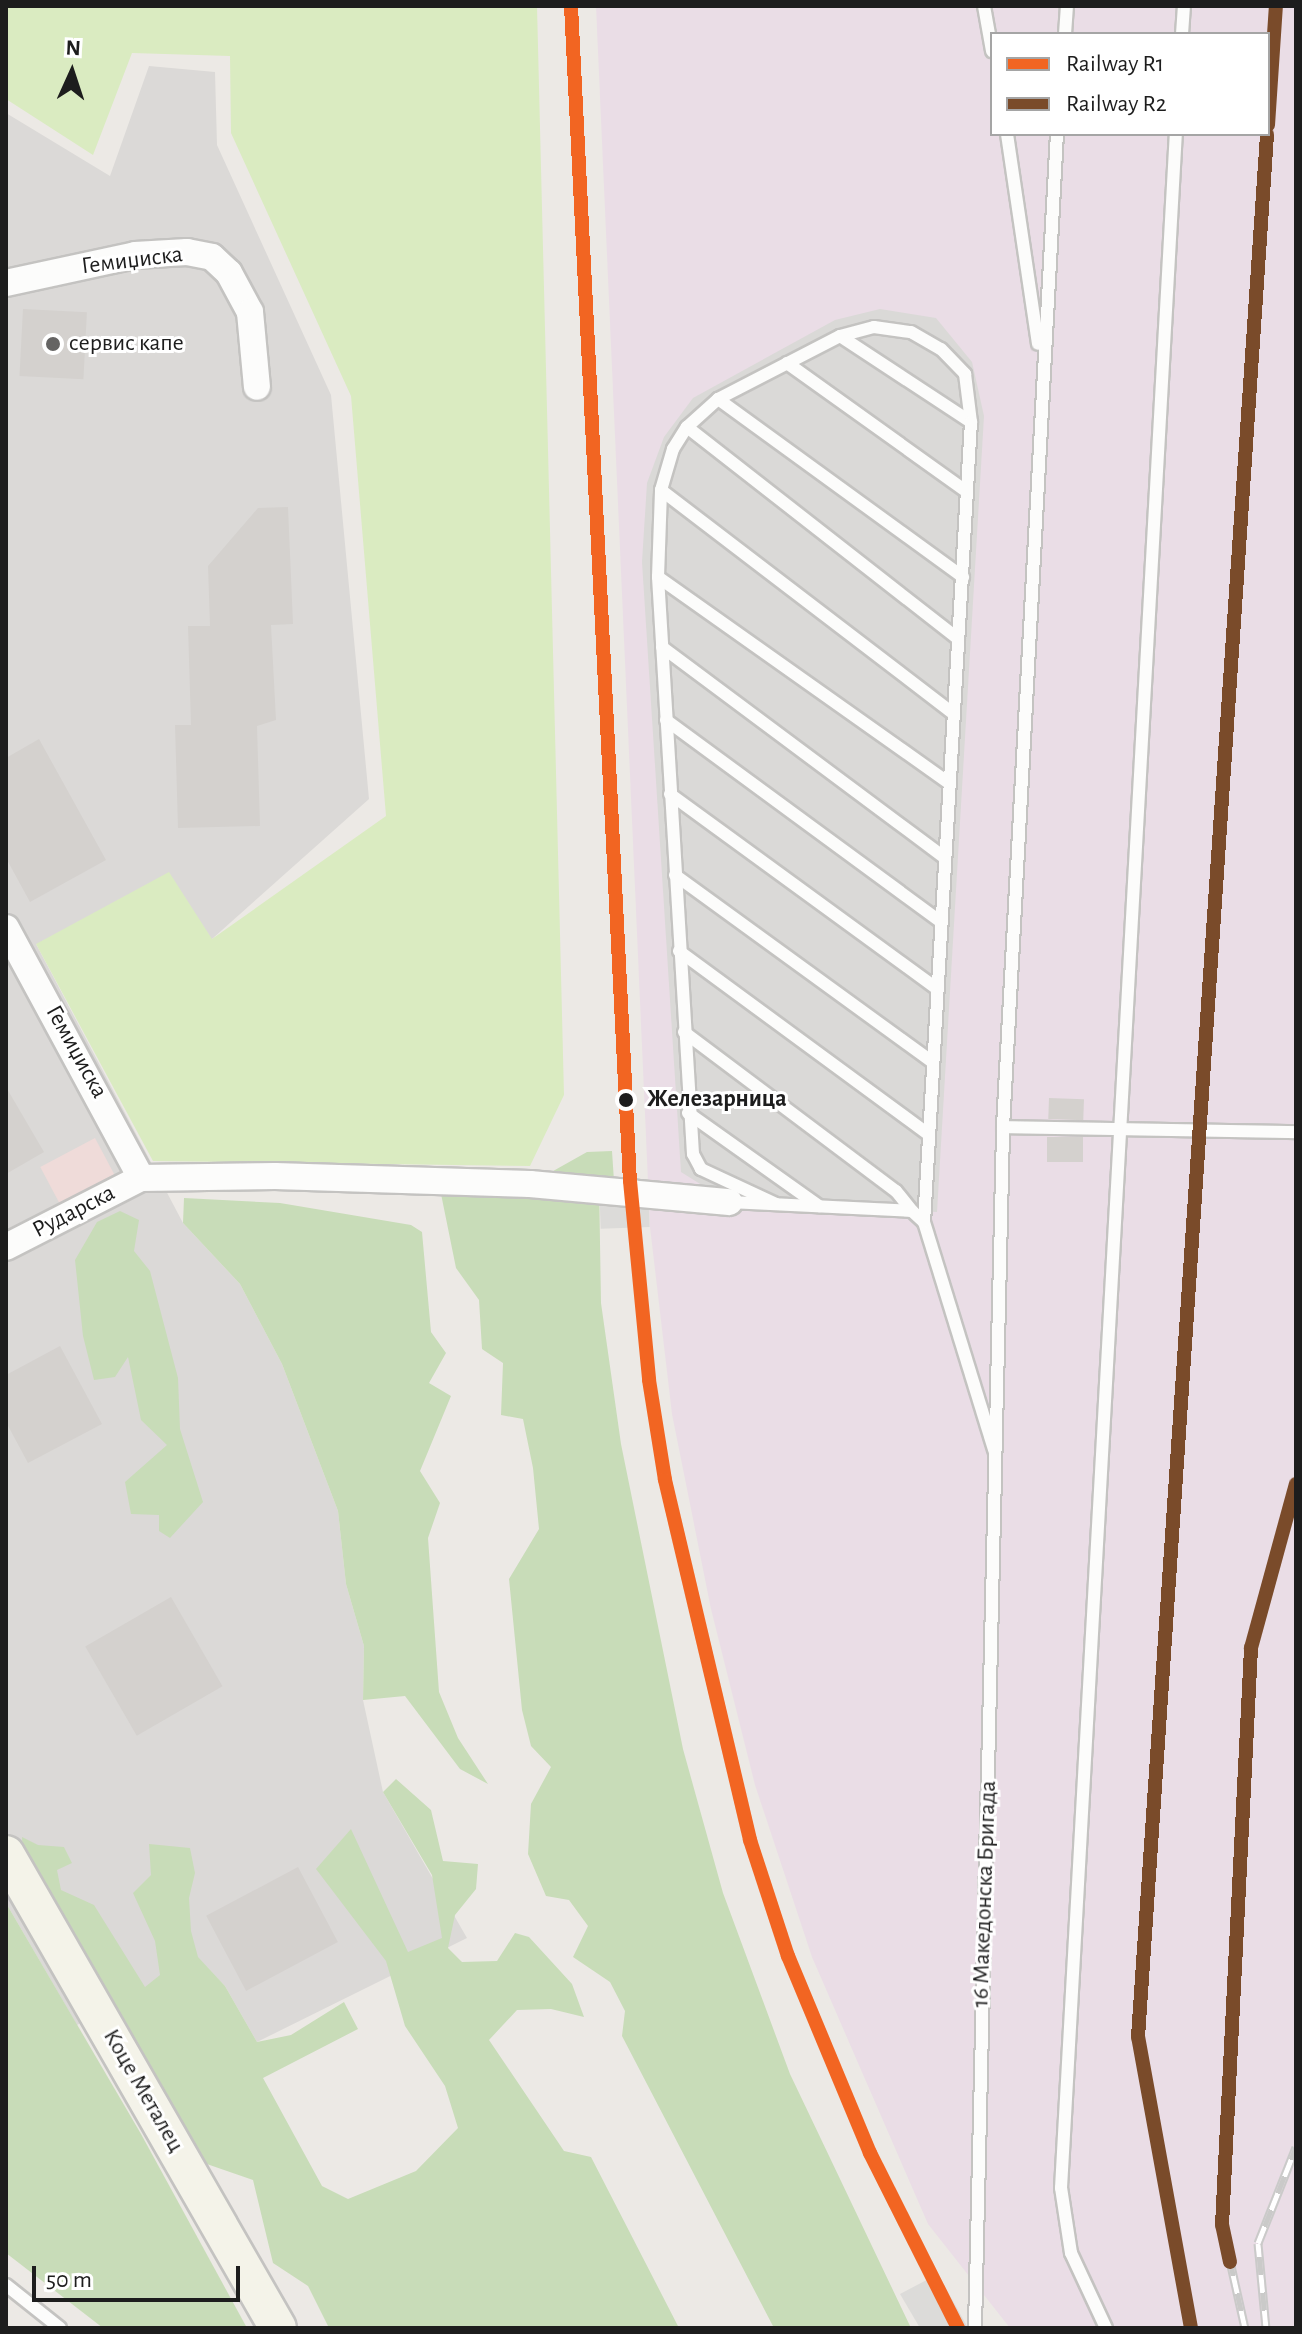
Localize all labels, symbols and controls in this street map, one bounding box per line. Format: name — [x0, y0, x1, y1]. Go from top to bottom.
north arrow — [32, 32, 112, 112]
legend — [990, 32, 1270, 136]
text: N — [65, 37, 81, 59]
text: Railway R1 — [1066, 52, 1164, 76]
text: Railway R2 — [1066, 92, 1167, 116]
street label: Гемиџиска — [80, 240, 184, 282]
place label: сервис капе — [69, 330, 184, 358]
marker: сервис капе — [44, 335, 62, 353]
street label: Гемиџиска — [39, 1000, 113, 1104]
marker: Железарница — [612, 1086, 640, 1114]
place label: Железарница — [647, 1086, 787, 1114]
street label: Рударска — [28, 1179, 120, 1245]
street label: 16 Македонска Бригада — [967, 1780, 1003, 2008]
street label: Коце Металец — [96, 2024, 190, 2158]
scale bar — [36, 2250, 244, 2300]
text: 50 m — [46, 2268, 92, 2292]

